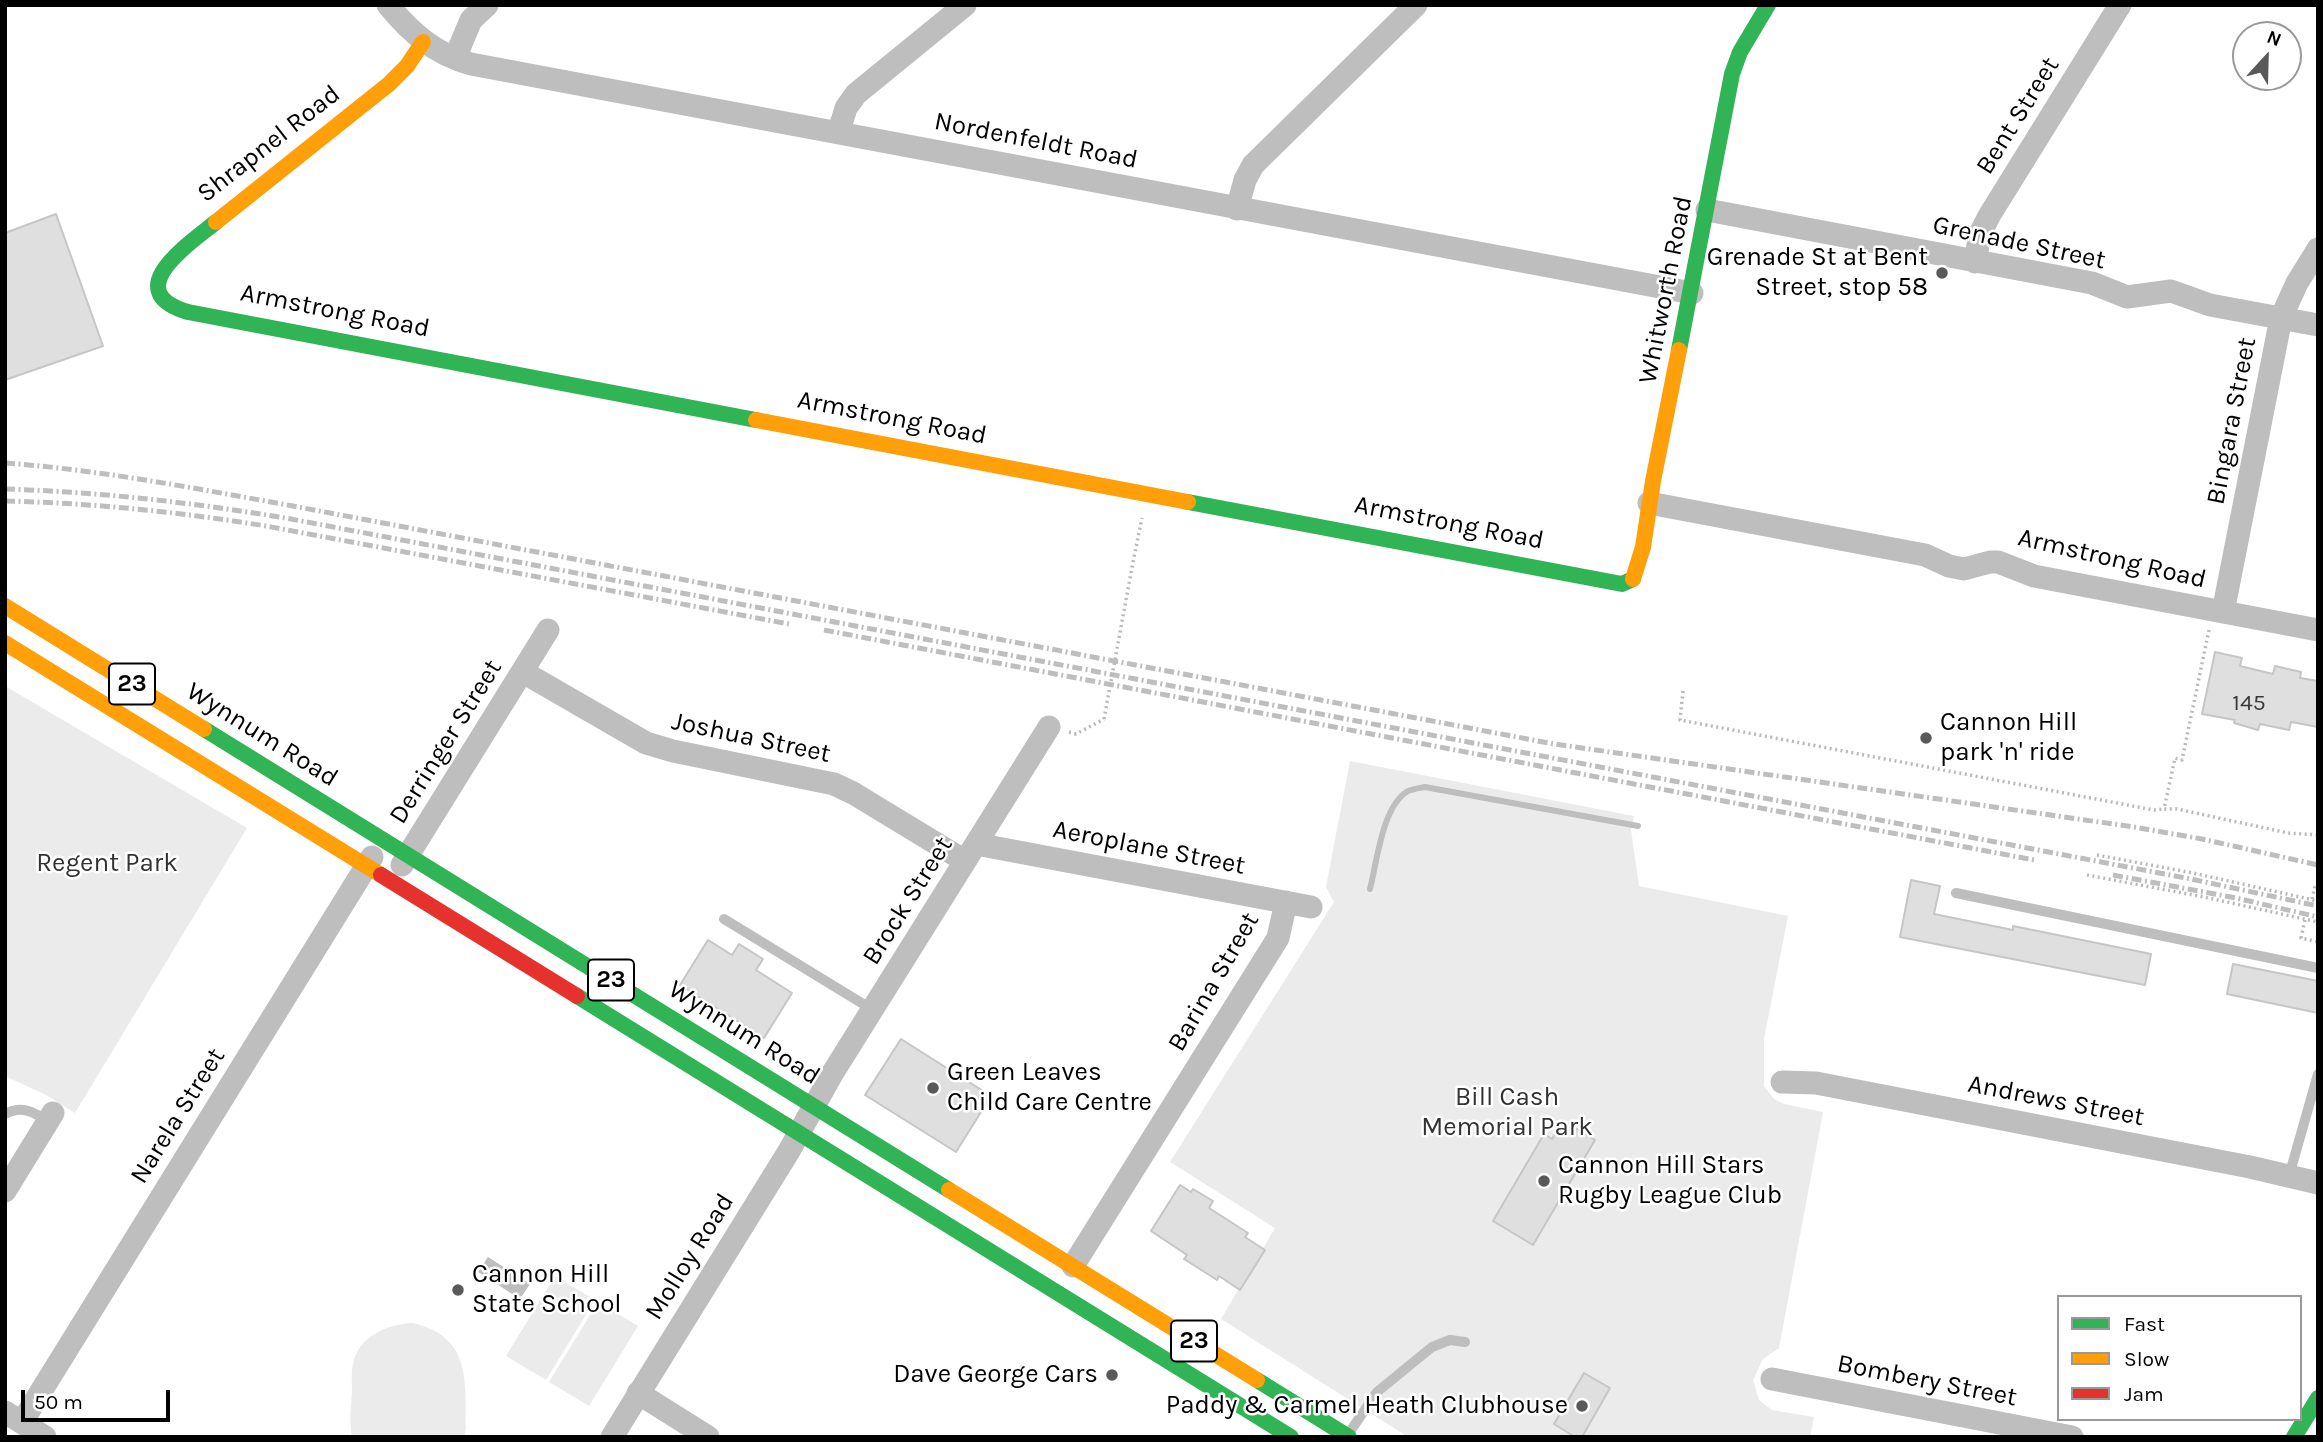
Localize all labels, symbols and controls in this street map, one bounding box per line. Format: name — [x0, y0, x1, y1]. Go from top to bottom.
north arrow — [2232, 21, 2302, 91]
text: N — [2264, 26, 2285, 51]
street label: Bent Street — [1970, 52, 2066, 180]
street label: Shrapnel Road — [191, 79, 347, 209]
street label: Nordenfeldt Road — [932, 106, 1140, 176]
street label: Whitworth Road — [1633, 194, 1699, 386]
street label: Grenade Street — [1930, 209, 2108, 277]
place label: Grenade St at Bent Street, stop 58 — [1707, 242, 1928, 304]
marker: Grenade St at Bent Street, stop 58 — [1934, 265, 1950, 281]
street label: Armstrong Road — [238, 277, 432, 345]
street label: Bingara Street — [2200, 335, 2264, 507]
street label: Armstrong Road — [795, 384, 989, 452]
street label: Armstrong Road — [1352, 489, 1546, 557]
street label: Armstrong Road — [2015, 522, 2209, 596]
street label: Derringer Street — [383, 654, 509, 830]
road number: 23 — [109, 664, 155, 704]
street label: Wynnum Road — [180, 676, 344, 794]
house number: 145 — [2232, 689, 2266, 717]
street label: Joshua Street — [669, 706, 833, 770]
place label: Cannon Hill park 'n' ride — [1940, 707, 2077, 768]
marker: Cannon Hill park 'n' ride — [1918, 730, 1934, 746]
street label: Aeroplane Street — [1050, 814, 1248, 882]
street label: Brock Street — [856, 831, 960, 971]
park label: Regent Park — [36, 848, 178, 880]
street label: Barina Street — [1162, 907, 1266, 1057]
road number: 23 — [588, 960, 634, 1000]
street label: Wynnum Road — [662, 974, 826, 1092]
street label: Narela Street — [124, 1042, 232, 1190]
place label: Green Leaves Child Care Centre — [947, 1057, 1152, 1118]
street label: Andrews Street — [1965, 1069, 2147, 1133]
marker: Green Leaves Child Care Centre — [925, 1080, 941, 1096]
park label: Bill Cash Memorial Park — [1421, 1082, 1593, 1144]
place label: Cannon Hill Stars Rugby League Club — [1558, 1150, 1782, 1212]
marker: Cannon Hill Stars Rugby League Club — [1536, 1173, 1552, 1189]
street label: Molloy Road — [639, 1188, 741, 1326]
place label: Cannon Hill State School — [472, 1259, 622, 1320]
marker: Cannon Hill State School — [450, 1282, 466, 1298]
legend — [2057, 1295, 2302, 1421]
text: Fast — [2124, 1312, 2165, 1336]
road number: 23 — [1171, 1321, 1217, 1362]
text: Slow — [2124, 1347, 2169, 1371]
street label: Bombery Street — [1834, 1348, 2020, 1414]
place label: Dave George Cars — [893, 1359, 1098, 1391]
marker: Dave George Cars — [1104, 1367, 1120, 1383]
scale bar — [24, 1376, 173, 1420]
text: Jam — [2124, 1382, 2164, 1406]
text: 50 m — [34, 1390, 83, 1414]
place label: Paddy & Carmel Heath Clubhouse — [1166, 1390, 1568, 1422]
marker: Paddy & Carmel Heath Clubhouse — [1574, 1398, 1590, 1414]

